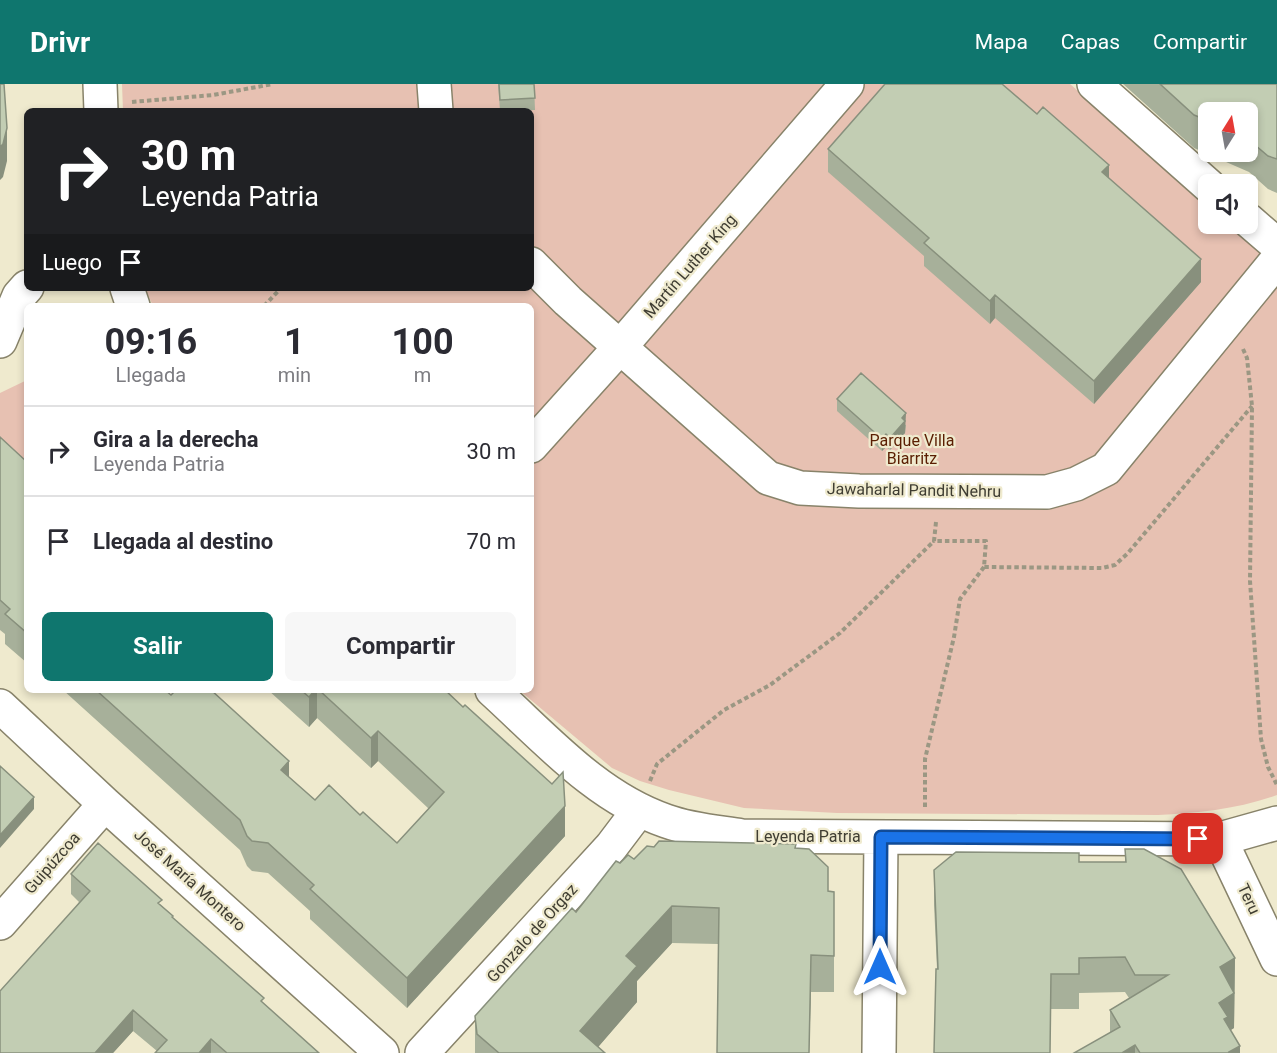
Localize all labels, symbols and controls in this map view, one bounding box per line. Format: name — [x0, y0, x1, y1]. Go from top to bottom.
text: Drivr — [30, 26, 90, 59]
text: Mapa — [975, 30, 1028, 54]
text: Capas — [1061, 30, 1120, 54]
text: Compartir — [1153, 30, 1247, 54]
north arrow — [1198, 102, 1258, 162]
map controls — [1198, 102, 1258, 234]
text: 30 m — [141, 131, 236, 180]
icon: right — [42, 132, 120, 210]
button: sound — [1198, 174, 1258, 234]
text: Leyenda Patria — [141, 181, 319, 213]
street label: Martín Luther King — [640, 210, 740, 322]
icon: arrive — [114, 246, 147, 279]
text: Luego — [42, 250, 102, 275]
text: 09:16 — [104, 321, 197, 363]
text: 1 — [284, 321, 305, 363]
text: 100 — [392, 321, 454, 363]
text: Llegada — [116, 363, 186, 387]
text: min — [278, 363, 311, 387]
text: m — [414, 363, 431, 387]
text: Gira a la derecha — [93, 427, 259, 452]
park label: Parque Villa Biarritz — [870, 431, 954, 468]
icon: right — [42, 435, 75, 468]
text: 30 m — [467, 439, 516, 464]
text: Leyenda Patria — [93, 452, 225, 476]
street label: Jawaharlal Pandit Nehru — [827, 479, 1001, 501]
icon: arrive — [42, 525, 75, 558]
text: Llegada al destino — [93, 529, 273, 554]
text: 70 m — [467, 529, 516, 554]
button: Salir — [42, 612, 273, 681]
button: Compartir — [285, 612, 516, 681]
pin — [1172, 813, 1223, 864]
icon: arrive — [1181, 822, 1214, 855]
street label: José María Montero — [130, 825, 250, 935]
street label: Leyenda Patria — [755, 827, 861, 846]
street label: Guipúzcoa — [20, 828, 84, 898]
street label: Gonzalo de Orgaz — [483, 880, 581, 986]
street label: Teru — [1234, 881, 1264, 917]
position arrow — [848, 935, 912, 999]

